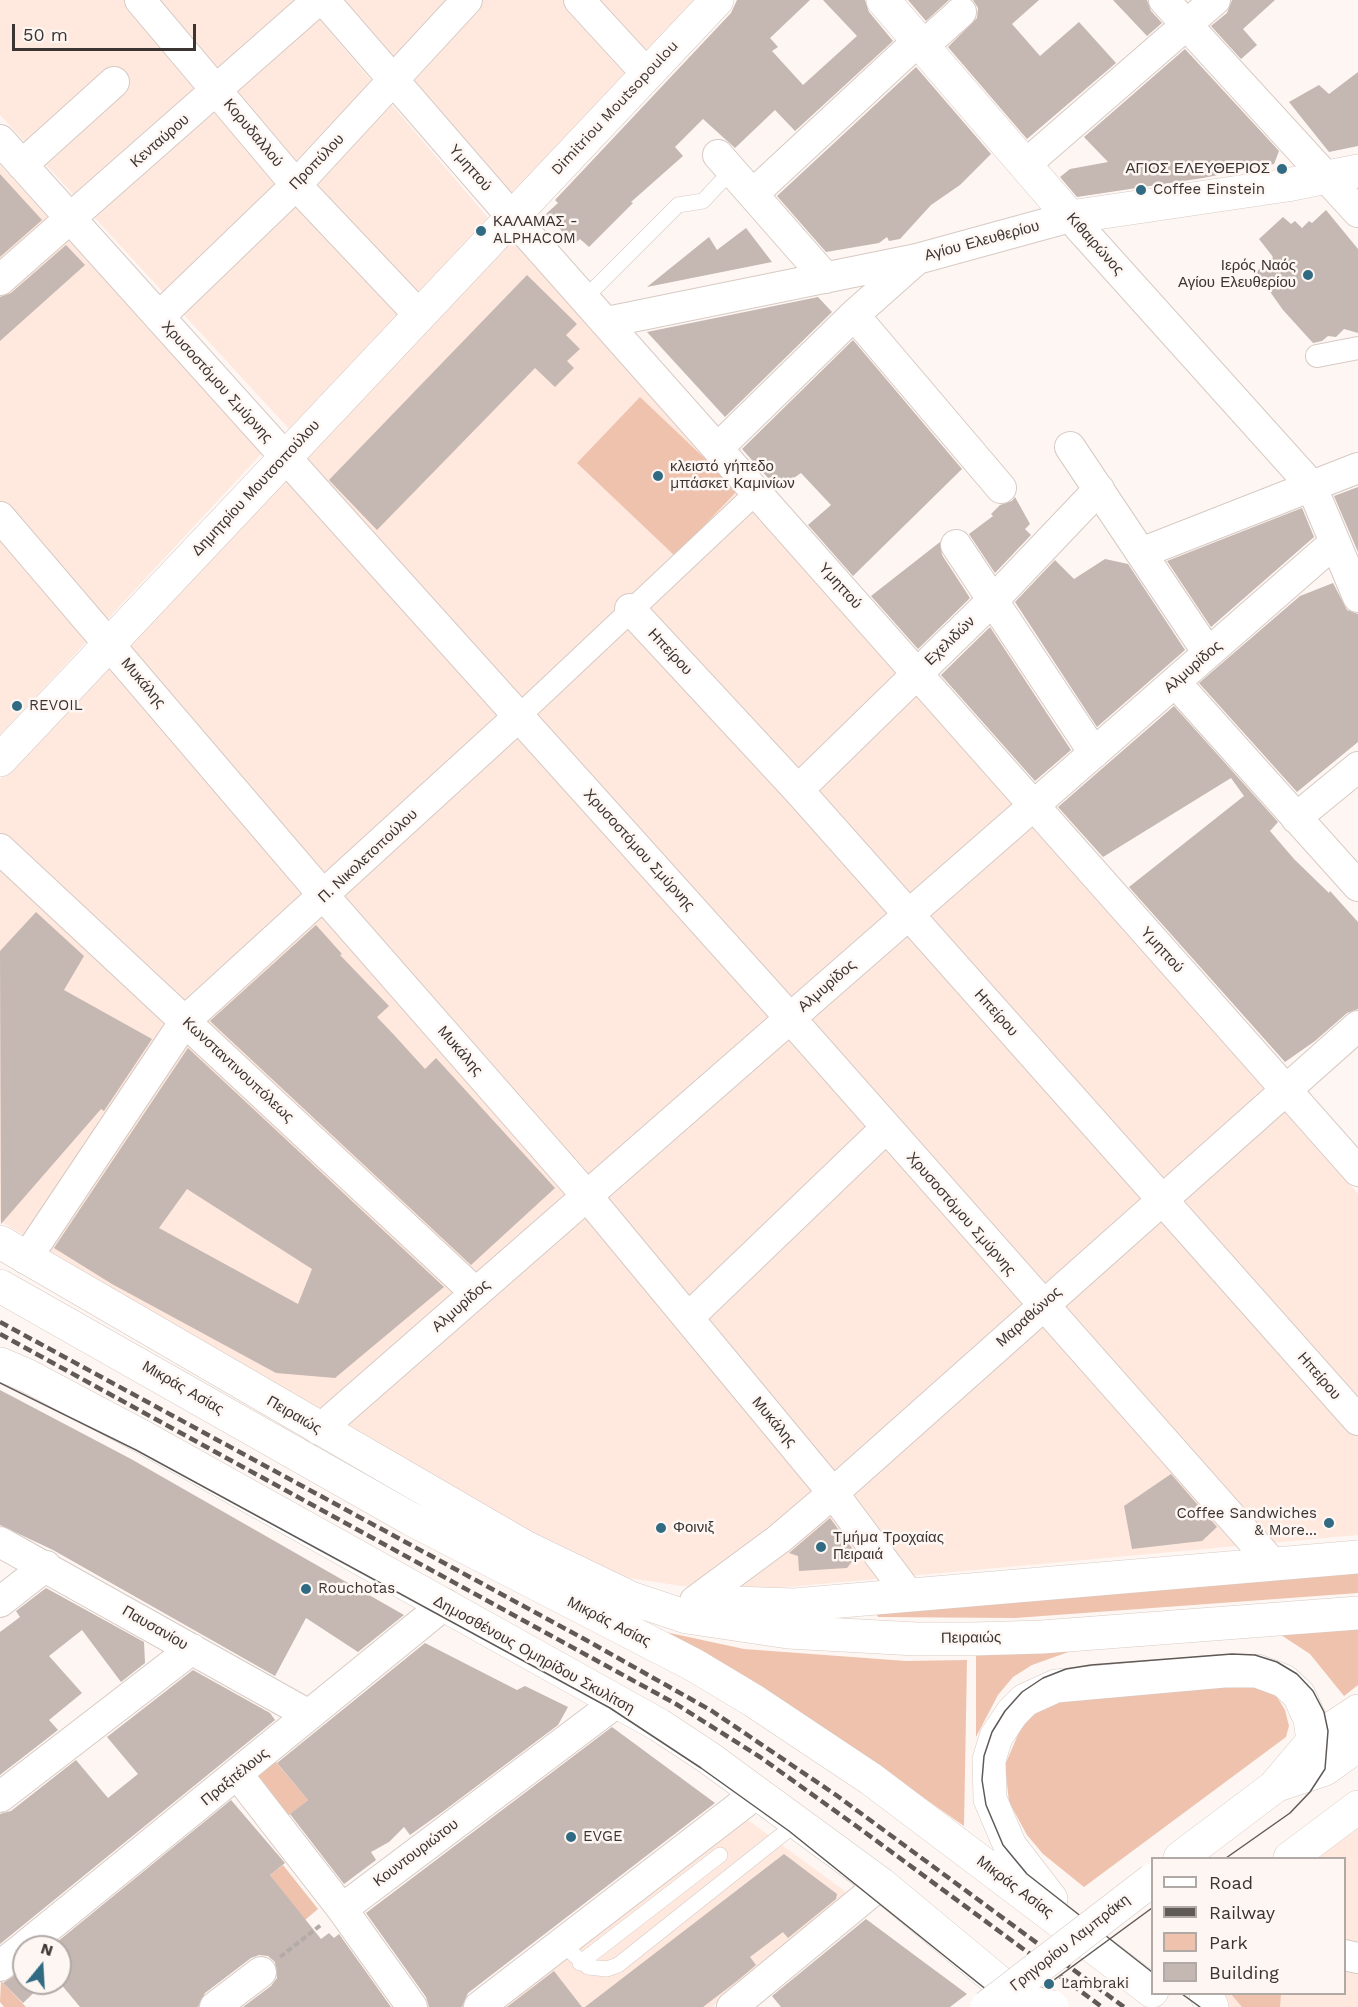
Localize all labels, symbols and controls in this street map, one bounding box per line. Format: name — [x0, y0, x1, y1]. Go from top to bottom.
scale bar — [15, 12, 200, 50]
text: 50 m — [23, 24, 68, 45]
street label: Dimitriou Moutsopoulou — [548, 37, 682, 179]
street label: Κορυδαλλού — [219, 95, 287, 171]
street label: Κενταύρου — [127, 111, 193, 171]
street label: Προπύλου — [286, 130, 348, 194]
street label: Υμηττού — [445, 141, 495, 195]
place label: ΑΓΙΟΣ ΕΛΕΥΘΕΡΙΟΣ — [1126, 160, 1270, 178]
marker: ΑΓΙΟΣ ΕΛΕΥΘΕΡΙΟΣ — [1275, 162, 1289, 176]
place label: Coffee Einstein — [1153, 181, 1265, 199]
marker: Coffee Einstein — [1134, 183, 1148, 197]
street label: Κιθαιρώνος — [1063, 209, 1127, 279]
place label: ΚΑΛΑΜΑΣ - ALPHACOM — [493, 213, 578, 248]
street label: Αγίου Ελευθερίου — [923, 217, 1041, 265]
marker: ΚΑΛΑΜΑΣ - ALPHACOM — [474, 224, 488, 238]
place label: Ιερός Ναός Αγίου Ελευθερίου — [1178, 257, 1296, 292]
marker: Ιερός Ναός Αγίου Ελευθερίου — [1301, 268, 1315, 282]
street label: Χρυσοστόμου Σμύρνης — [158, 318, 276, 446]
street label: Δημητρίου Μουτσοπούλου — [188, 416, 324, 560]
place label: κλειστό γήπεδο μπάσκετ Καμινίων — [670, 458, 795, 493]
marker: κλειστό γήπεδο μπάσκετ Καμινίων — [651, 469, 665, 483]
street label: Υμηττού — [815, 559, 865, 613]
street label: Εχελιδών — [921, 613, 979, 669]
street label: Ηπείρου — [644, 625, 696, 679]
street label: Αλμυρίδος — [1160, 637, 1226, 697]
street label: Μυκάλης — [117, 654, 169, 712]
place label: REVOIL — [29, 697, 83, 715]
marker: REVOIL — [10, 699, 24, 713]
street label: Χρυσοστόμου Σμύρνης — [580, 786, 698, 914]
street label: Π. Νικολετοπούλου — [315, 805, 421, 907]
street label: Υμηττού — [1137, 923, 1187, 977]
street label: Αλμυρίδος — [794, 956, 860, 1016]
street label: Ηπείρου — [970, 986, 1022, 1040]
street label: Κωνσταντινουπόλεως — [179, 1014, 297, 1126]
street label: Μυκάλης — [434, 1023, 486, 1079]
street label: Χρυσοστόμου Σμύρνης — [903, 1149, 1019, 1279]
street label: Αλμυρίδος — [428, 1276, 494, 1336]
street label: Μαραθώνος — [993, 1283, 1065, 1351]
street label: Ηπείρου — [1294, 1349, 1344, 1403]
street label: Μικράς Ασίας — [139, 1357, 227, 1419]
street label: Πειραιώς — [263, 1392, 325, 1438]
street label: Μυκάλης — [748, 1393, 800, 1451]
place label: Coffee Sandwiches & More... — [1176, 1505, 1317, 1540]
marker: Coffee Sandwiches & More... — [1322, 1516, 1336, 1530]
place label: Φοινιξ — [673, 1519, 714, 1537]
marker: Φοινιξ — [654, 1521, 668, 1535]
place label: Τμήμα Τροχαίας Πειραιά — [833, 1529, 944, 1564]
marker: Τμήμα Τροχαίας Πειραιά — [814, 1540, 828, 1554]
place label: Rouchotas — [318, 1580, 395, 1598]
marker: Rouchotas — [299, 1582, 313, 1596]
street label: Δημοσθένους Ομηρίδου Σκυλίτση — [430, 1592, 638, 1718]
street label: Μικράς Ασίας — [564, 1593, 654, 1651]
street label: Παυσανίου — [119, 1602, 191, 1654]
street label: Πειραιώς — [941, 1628, 1001, 1648]
street label: Πραξιτέλους — [198, 1744, 272, 1810]
street label: Κουντουριώτου — [370, 1815, 462, 1891]
place label: EVGE — [583, 1828, 622, 1846]
marker: EVGE — [564, 1830, 578, 1844]
street label: Μικράς Ασίας — [973, 1852, 1057, 1922]
legend — [1151, 1857, 1346, 1995]
text: Road — [1209, 1872, 1253, 1893]
street label: Γρηγορίου Λαμπράκη — [1007, 1891, 1133, 1995]
text: Railway — [1209, 1902, 1275, 1923]
text: Park — [1209, 1932, 1248, 1953]
north arrow — [12, 1935, 72, 1995]
text: N — [39, 1938, 56, 1960]
text: Building — [1209, 1962, 1279, 1983]
place label: Lambraki — [1061, 1975, 1129, 1993]
marker: Lambraki — [1042, 1977, 1056, 1991]

